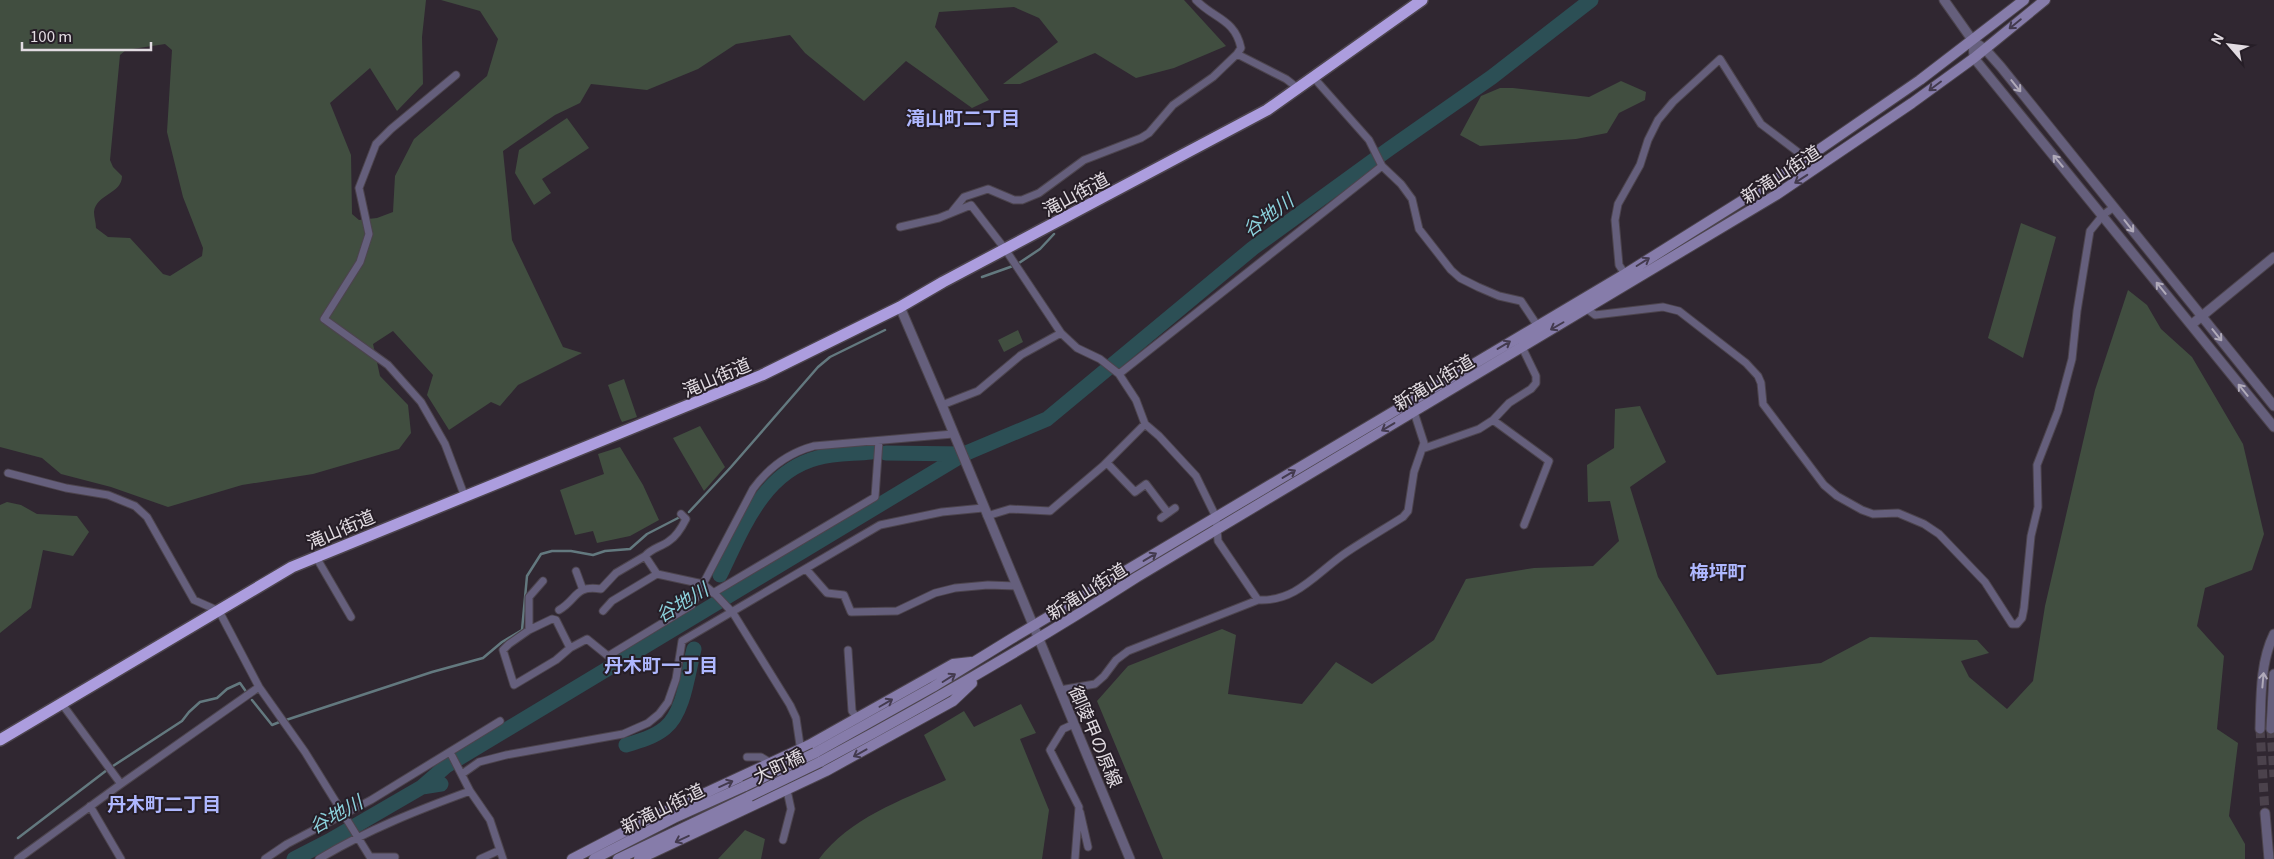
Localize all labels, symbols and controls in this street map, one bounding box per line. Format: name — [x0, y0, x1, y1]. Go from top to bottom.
one-way arrow — [2008, 19, 2021, 30]
scale bar — [22, 20, 151, 52]
north arrow — [2204, 20, 2254, 70]
text: 100 m — [30, 25, 72, 46]
text: N — [2205, 29, 2228, 48]
one-way arrow — [2011, 79, 2022, 92]
one-way arrow — [1928, 81, 1942, 91]
district label: 滝山町二丁目 — [906, 103, 1020, 130]
street label: 新滝山街道 — [1735, 138, 1825, 208]
one-way arrow — [2053, 155, 2064, 168]
street label: 滝山街道 — [1037, 165, 1113, 221]
one-way arrow — [1794, 173, 1808, 184]
water label: 谷地川 — [1236, 185, 1300, 242]
one-way arrow — [2124, 219, 2135, 232]
one-way arrow — [1636, 257, 1650, 267]
one-way arrow — [2155, 281, 2166, 294]
one-way arrow — [1550, 321, 1565, 331]
one-way arrow — [2212, 328, 2223, 341]
one-way arrow — [1496, 340, 1510, 350]
street label: 新滝山街道 — [1388, 347, 1478, 415]
street label: 滝山街道 — [678, 350, 754, 402]
one-way arrow — [2238, 383, 2249, 396]
one-way arrow — [1381, 423, 1395, 433]
one-way arrow — [1282, 468, 1296, 478]
street label: 滝山街道 — [302, 502, 378, 554]
one-way arrow — [1142, 552, 1156, 562]
street label: 新滝山街道 — [1041, 555, 1131, 625]
district label: 梅坪町 — [1689, 557, 1747, 584]
water label: 谷地川 — [650, 574, 714, 627]
district label: 丹木町一丁目 — [604, 650, 718, 677]
one-way arrow — [941, 672, 955, 682]
one-way arrow — [2258, 673, 2268, 689]
street label: 御陵甲の原線 — [1064, 681, 1130, 791]
one-way arrow — [879, 697, 893, 707]
street label: 大町橋 — [748, 741, 808, 789]
one-way arrow — [852, 748, 867, 758]
street label: 新滝山街道 — [616, 776, 708, 838]
one-way arrow — [718, 778, 733, 788]
water label: 谷地川 — [304, 786, 368, 839]
district label: 丹木町二丁目 — [107, 789, 221, 816]
one-way arrow — [675, 834, 690, 844]

